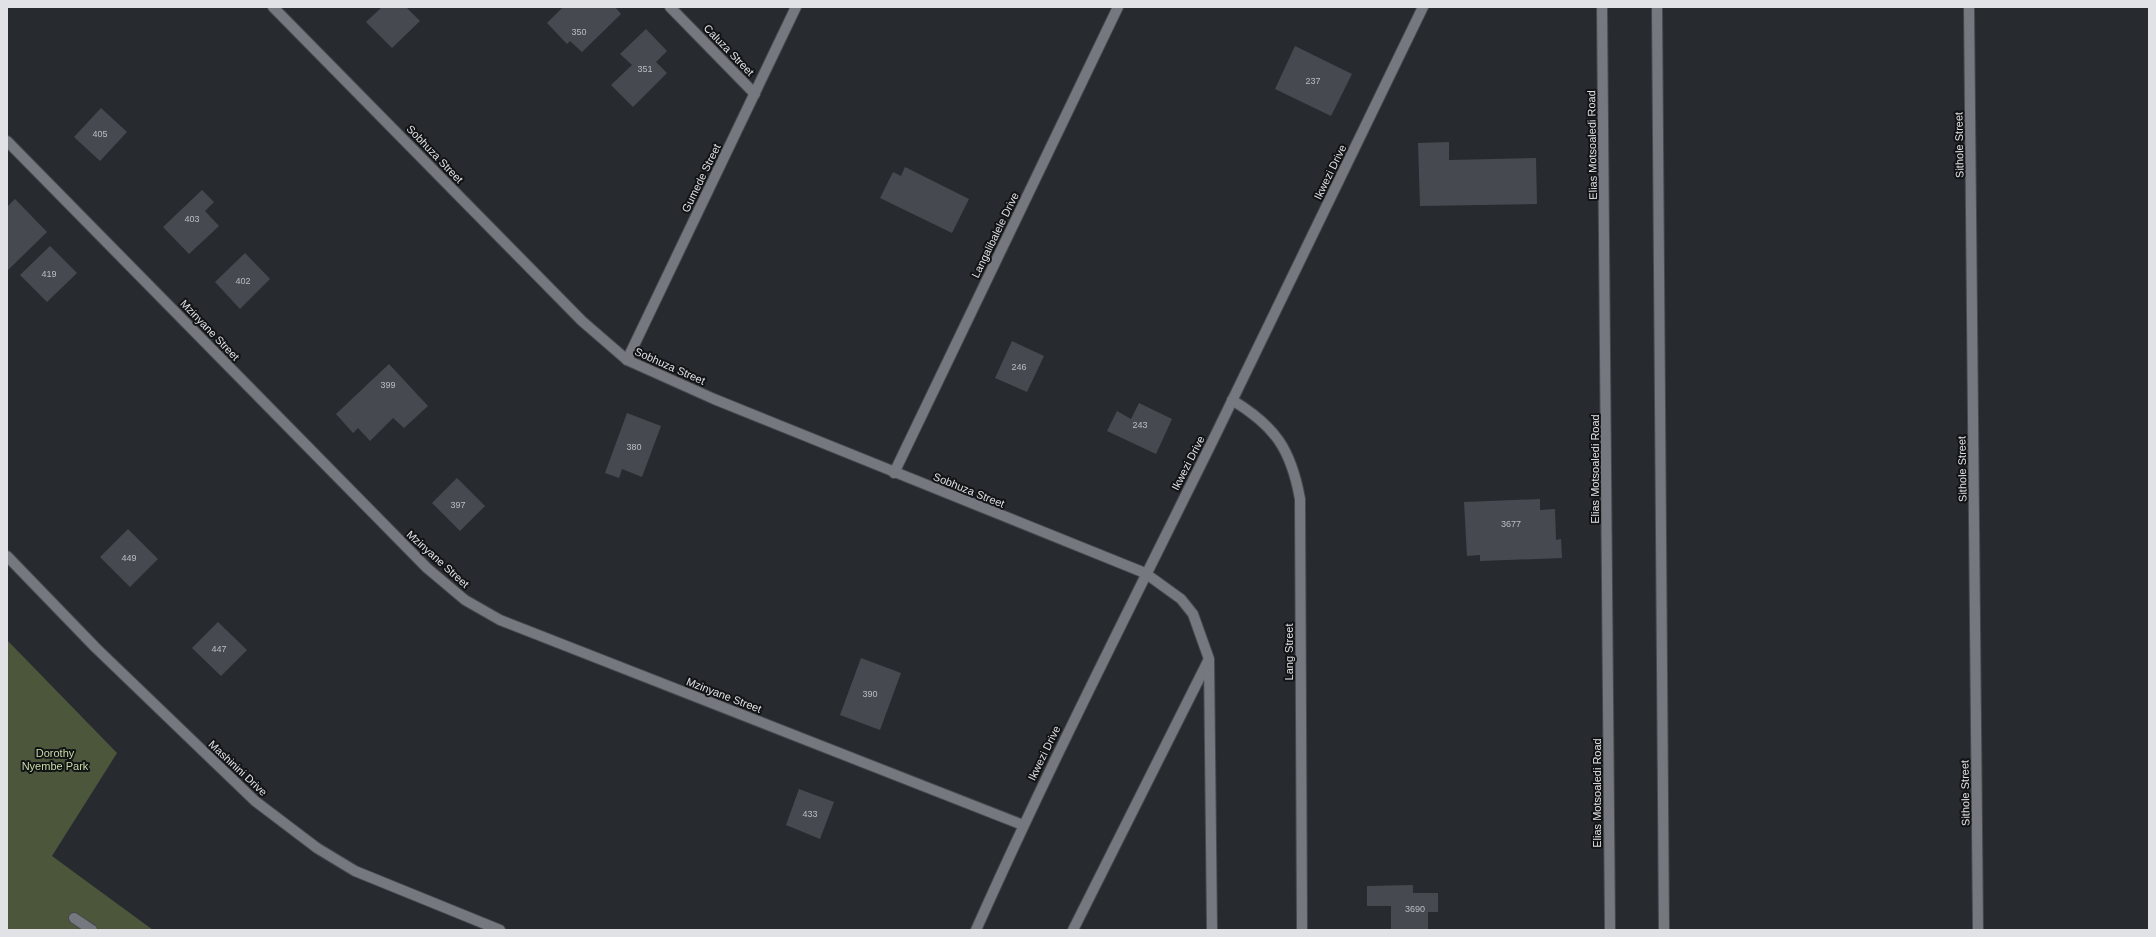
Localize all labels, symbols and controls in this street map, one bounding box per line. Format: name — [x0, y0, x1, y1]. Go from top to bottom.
street label: Caluza Street — [702, 22, 756, 78]
house number: 350 — [571, 27, 587, 37]
house number: 351 — [637, 64, 653, 74]
house number: 237 — [1305, 76, 1321, 86]
street label: Elias Motsoaledi Road — [1585, 90, 1599, 200]
street label: Sithole Street — [1952, 112, 1966, 178]
street label: Sobhuza Street — [404, 123, 466, 185]
house number: 405 — [92, 129, 108, 139]
street label: Gumede Street — [679, 142, 723, 214]
street label: Ikwezi Drive — [1312, 143, 1348, 201]
street label: Langalibalele Drive — [969, 190, 1021, 280]
house number: 403 — [184, 214, 200, 224]
house number: 419 — [41, 269, 57, 279]
house number: 402 — [235, 276, 251, 286]
street label: Mzinyane Street — [178, 297, 242, 363]
street label: Sobhuza Street — [633, 345, 707, 387]
house number: 246 — [1011, 362, 1027, 372]
house number: 399 — [380, 380, 396, 390]
street label: Elias Motsoaledi Road — [1589, 414, 1601, 524]
house number: 243 — [1132, 420, 1148, 430]
street label: Ikwezi Drive — [1169, 434, 1207, 492]
street label: Sithole Street — [1955, 436, 1969, 502]
house number: 380 — [626, 442, 642, 452]
street label: Sobhuza Street — [932, 470, 1006, 510]
house number: 397 — [450, 500, 466, 510]
house number: 3677 — [1501, 519, 1521, 529]
street label: Mzinyane Street — [404, 528, 472, 590]
house number: 449 — [121, 553, 137, 563]
street label: Lang Street — [1283, 624, 1295, 680]
house number: 447 — [211, 644, 227, 654]
street label: Mzinyane Street — [685, 675, 763, 715]
house number: 390 — [862, 689, 878, 699]
street label: Ikwezi Drive — [1026, 724, 1062, 782]
street label: Mashinini Drive — [206, 738, 270, 798]
street label: Elias Motsoaledi Road — [1591, 738, 1603, 848]
park label: Dorothy Nyembe Park — [22, 747, 89, 772]
street label: Sithole Street — [1958, 760, 1972, 826]
house number: 433 — [802, 809, 818, 819]
house number: 3690 — [1405, 904, 1425, 914]

